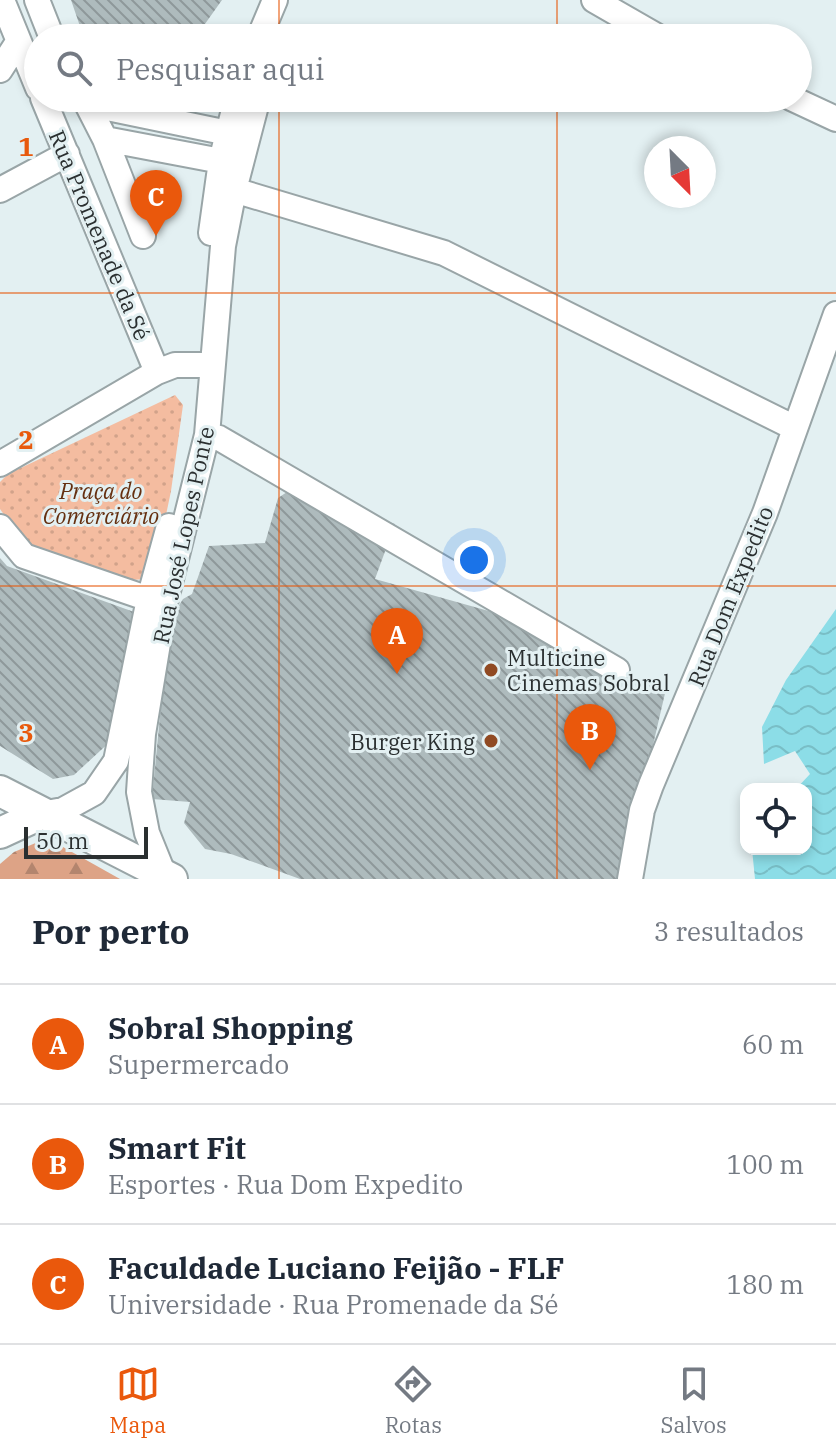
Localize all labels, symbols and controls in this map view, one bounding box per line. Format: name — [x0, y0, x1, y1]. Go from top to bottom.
search box — [24, 24, 812, 112]
icon: search — [52, 46, 96, 90]
text: Pesquisar aqui — [116, 49, 324, 88]
street label: Rua Promenade da Sé — [43, 126, 157, 344]
text: 1 — [18, 129, 34, 163]
north arrow — [644, 136, 716, 208]
pin: C — [130, 170, 182, 236]
text: 2 — [18, 422, 34, 456]
street label: Rua José Lopes Ponte — [146, 424, 220, 646]
park label: Praça do Comerciário — [43, 476, 159, 530]
street label: Rua Dom Expedito — [681, 502, 779, 690]
your location — [454, 540, 494, 580]
pin: A — [371, 608, 423, 674]
place label: Multicine Cinemas Sobral — [507, 643, 670, 697]
marker: Multicine Cinemas Sobral — [482, 661, 500, 679]
pin: B — [564, 704, 616, 770]
text: 3 — [18, 715, 34, 749]
place label: Burger King — [350, 727, 475, 756]
marker: Burger King — [482, 732, 500, 750]
map controls — [740, 783, 812, 855]
button: locate — [740, 783, 812, 855]
scale bar — [24, 823, 148, 859]
text: 50 m — [36, 826, 88, 855]
text: Por perto — [32, 909, 189, 953]
text: 3 resultados — [654, 914, 804, 948]
text: Sobral Shopping — [108, 1008, 353, 1047]
text: A — [49, 1027, 67, 1061]
text: 60 m — [742, 1027, 804, 1061]
text: Supermercado — [108, 1047, 289, 1081]
text: Smart Fit — [108, 1128, 246, 1167]
text: B — [49, 1147, 67, 1181]
text: 100 m — [726, 1147, 804, 1181]
text: Esportes · Rua Dom Expedito — [108, 1167, 463, 1201]
text: Faculdade Luciano Feijão - FLF — [108, 1248, 564, 1287]
text: C — [49, 1267, 67, 1301]
text: 180 m — [726, 1267, 804, 1301]
text: Universidade · Rua Promenade da Sé — [108, 1287, 559, 1321]
tab: Mapa — [109, 1362, 166, 1439]
tab: Rotas — [385, 1362, 442, 1439]
tab: Salvos — [661, 1362, 727, 1439]

